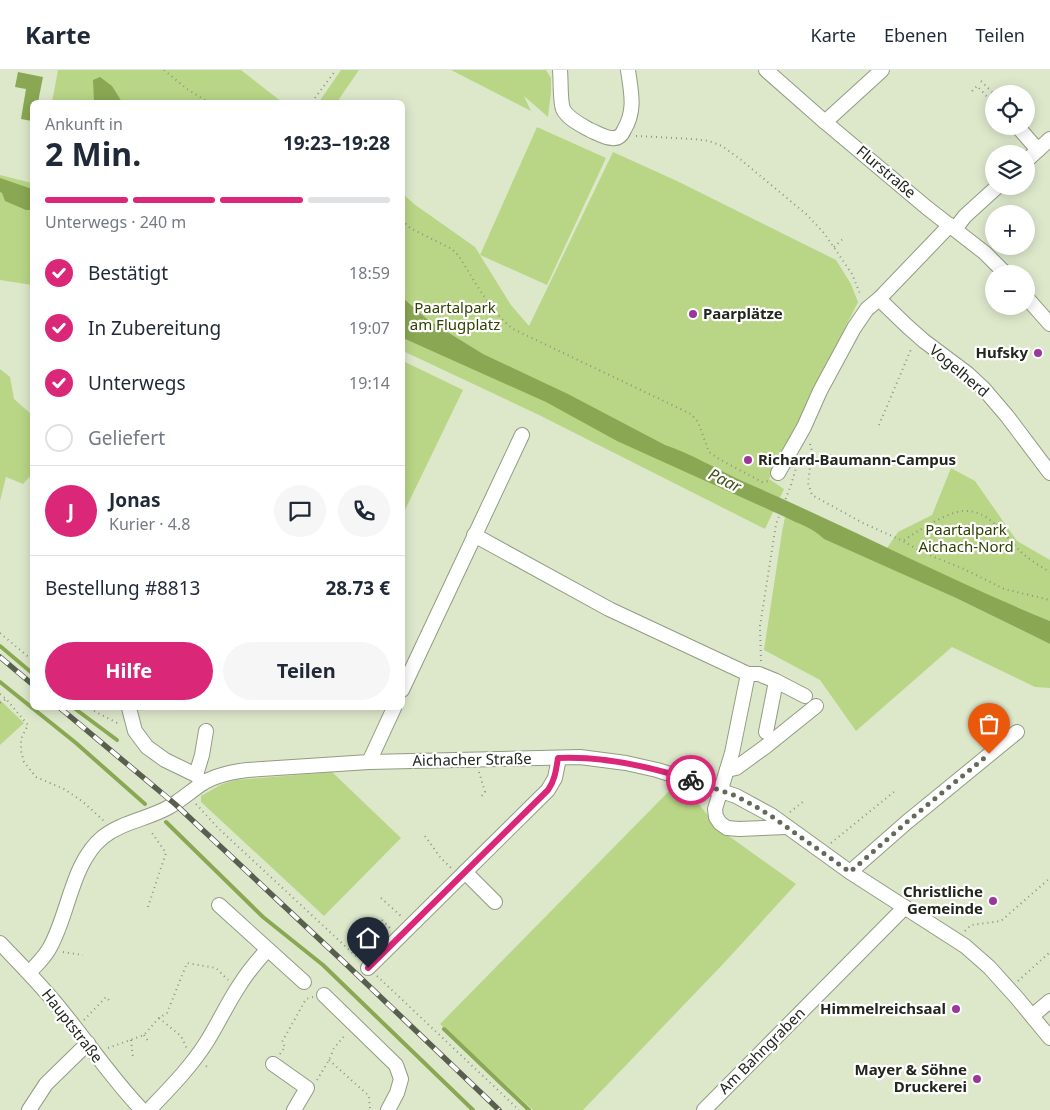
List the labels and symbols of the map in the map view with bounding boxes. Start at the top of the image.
street label: Flurstraße [853,140,921,202]
park label: Paartalpark am Flugplatz [410,297,500,334]
place label: Paarplätze [703,303,783,323]
marker: Paarplätze [687,308,699,320]
street label: Vogelherd [926,339,994,401]
place label: Hufsky [976,342,1028,362]
marker: Hufsky [1032,347,1044,359]
place label: Richard-Baumann-Campus [758,449,956,469]
marker: Richard-Baumann-Campus [742,454,754,466]
water label: Paar [705,463,745,498]
park label: Paartalpark Aichach-Nord [918,519,1014,556]
pin [968,703,1010,754]
street label: Aichacher Straße [412,748,532,770]
courier [666,755,716,805]
place label: Christliche Gemeinde [903,881,983,918]
marker: Christliche Gemeinde [987,895,999,907]
pin [347,917,389,968]
street label: Hauptstraße [38,984,108,1066]
place label: Himmelreichsaal [820,998,946,1018]
street label: Am Bahngraben [714,1003,809,1098]
marker: Himmelreichsaal [950,1003,962,1015]
place label: Mayer & Söhne Druckerei [854,1059,967,1096]
marker: Mayer & Söhne Druckerei [971,1073,983,1085]

